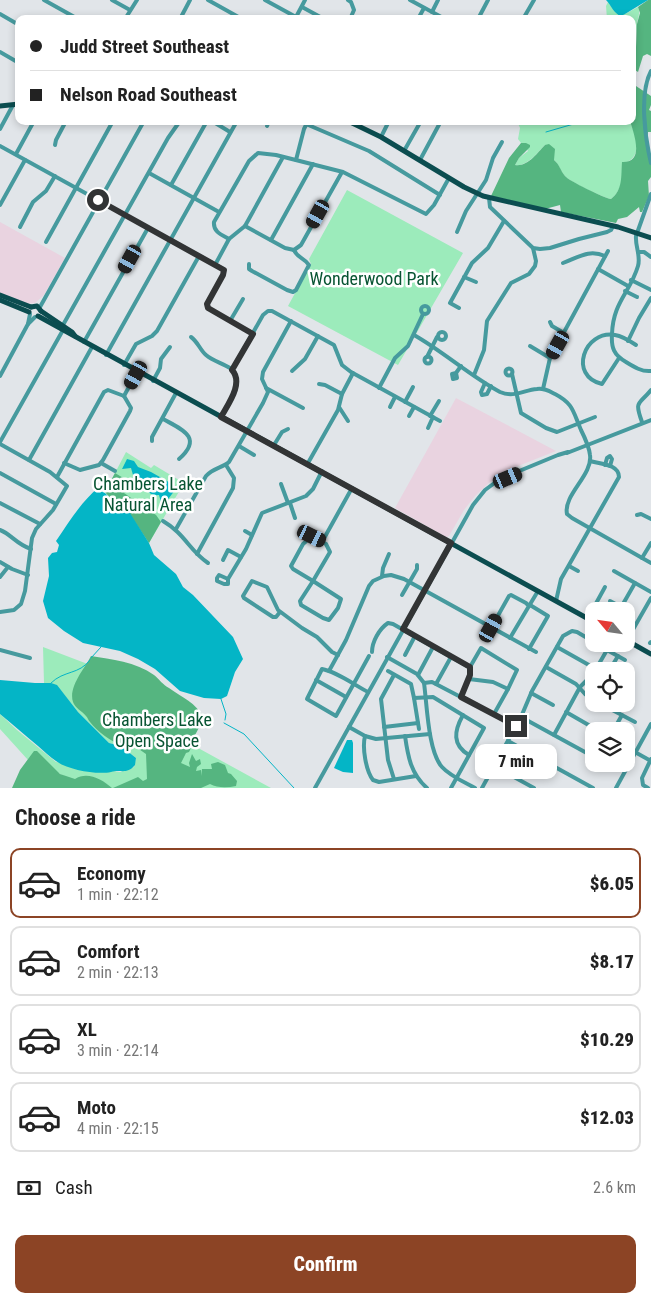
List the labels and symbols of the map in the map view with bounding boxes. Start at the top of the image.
route start [87,189,109,211]
car [304,197,331,231]
car [116,242,143,276]
park label: Wonderwood Park [309,268,439,289]
car [544,328,571,362]
car [122,358,149,392]
car [491,465,524,491]
park label: Chambers Lake Natural Area [93,473,203,515]
car [295,523,328,549]
north arrow [585,602,635,652]
car [477,611,504,645]
park label: Chambers Lake Open Space [102,709,212,751]
route end [505,715,527,737]
callout: 7 min [475,744,557,778]

